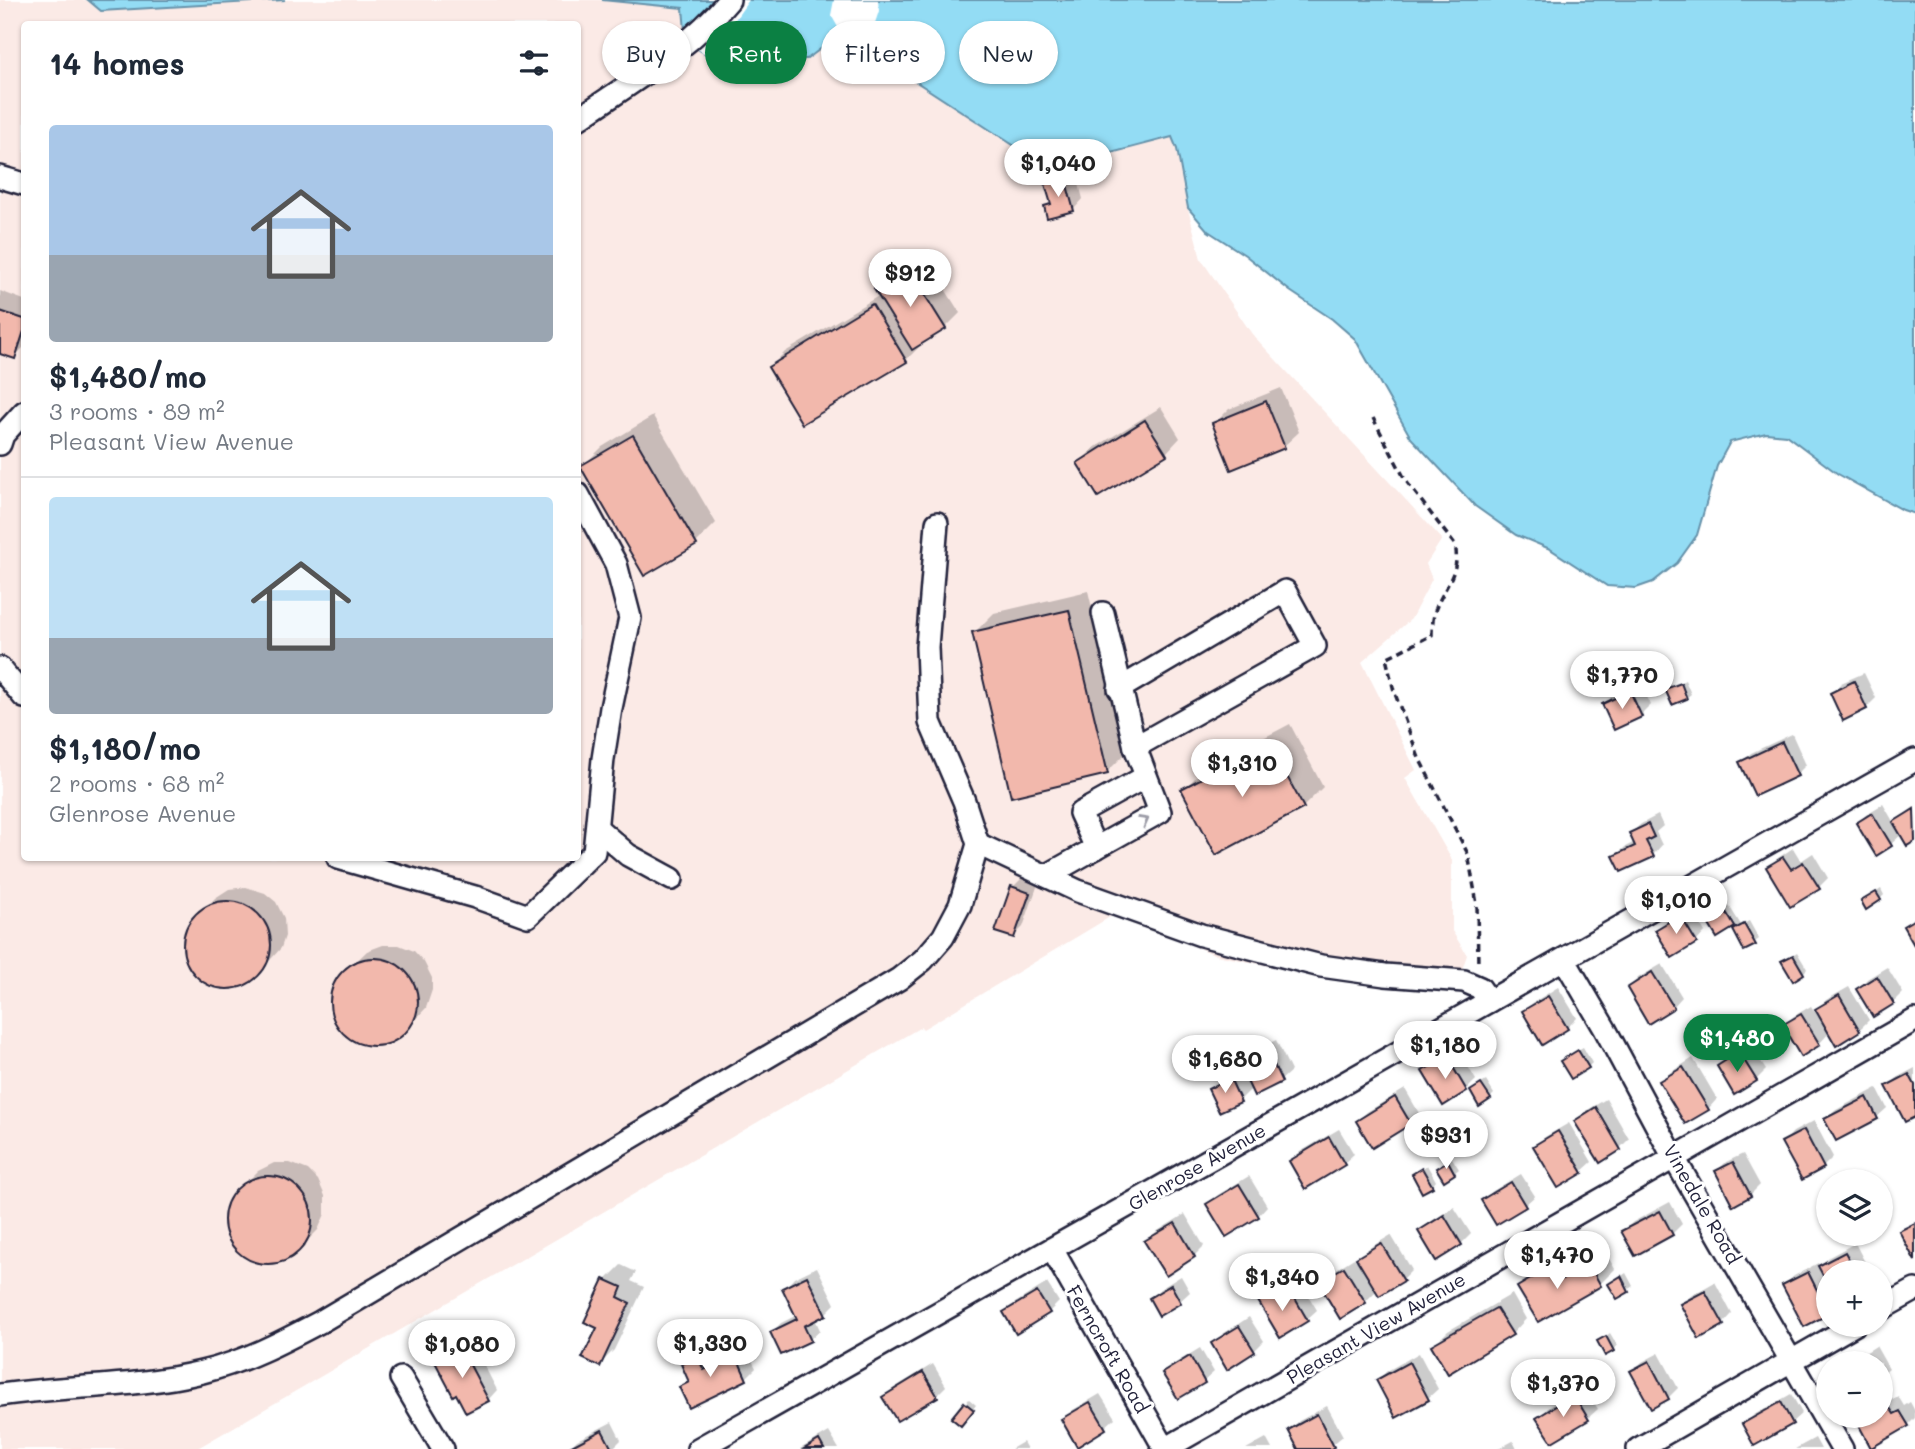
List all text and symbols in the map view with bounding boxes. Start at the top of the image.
chip: Buy [602,21,691,84]
chip: Rent [705,21,807,84]
chip: Filters [821,21,945,84]
chip: New [959,21,1058,84]
text: 14 homes [49,43,185,83]
icon: filters [515,44,553,82]
pin: $1,040 [1001,140,1115,199]
text: $1,040 [1020,147,1096,177]
icon: home [238,171,364,297]
pin: $912 [869,250,951,309]
text: $912 [884,257,936,287]
text: $1,480/mo [49,356,207,396]
text: 3 rooms · 89 m² [49,396,225,426]
text: Pleasant View Avenue [49,426,294,456]
icon: home [238,543,364,669]
pin: $1,770 [1565,652,1679,711]
text: $1,770 [1586,659,1658,689]
text: $1,180/mo [49,728,201,768]
pin: $1,310 [1185,740,1299,799]
text: $1,310 [1207,747,1277,777]
text: 2 rooms · 68 m² [49,768,224,798]
text: Glenrose Avenue [49,798,236,828]
one-way arrow [1137,816,1150,829]
pin: $1,010 [1619,876,1733,936]
text: $1,010 [1640,884,1712,914]
pin: $1,480 [1680,1014,1794,1074]
pin: $1,180 [1388,1021,1502,1081]
text: $1,480 [1699,1022,1775,1052]
text: $1,180 [1410,1029,1480,1059]
pin: $1,680 [1168,1036,1282,1095]
text: $1,680 [1188,1043,1262,1073]
pin: $931 [1405,1112,1487,1171]
street label: Glenrose Avenue [1123,1117,1270,1216]
text: $931 [1420,1119,1472,1149]
street label: Vinedale Road [1658,1139,1747,1268]
map controls [1816,1169,1893,1428]
button: layers [1816,1169,1893,1246]
pin: $1,470 [1500,1232,1614,1291]
text: $1,470 [1520,1239,1594,1269]
pin: $1,340 [1225,1254,1339,1313]
button: + [1816,1260,1893,1337]
text: $1,340 [1245,1261,1319,1291]
street label: Pleasant View Avenue [1282,1266,1470,1389]
street label: Ferncroft Road [1062,1280,1155,1417]
pin: $1,080 [405,1320,519,1380]
pin: $1,330 [653,1320,767,1379]
text: $1,330 [673,1327,747,1357]
text: $1,080 [424,1328,500,1358]
button: − [1816,1351,1893,1428]
pin: $1,370 [1506,1360,1620,1419]
text: $1,370 [1527,1367,1599,1397]

